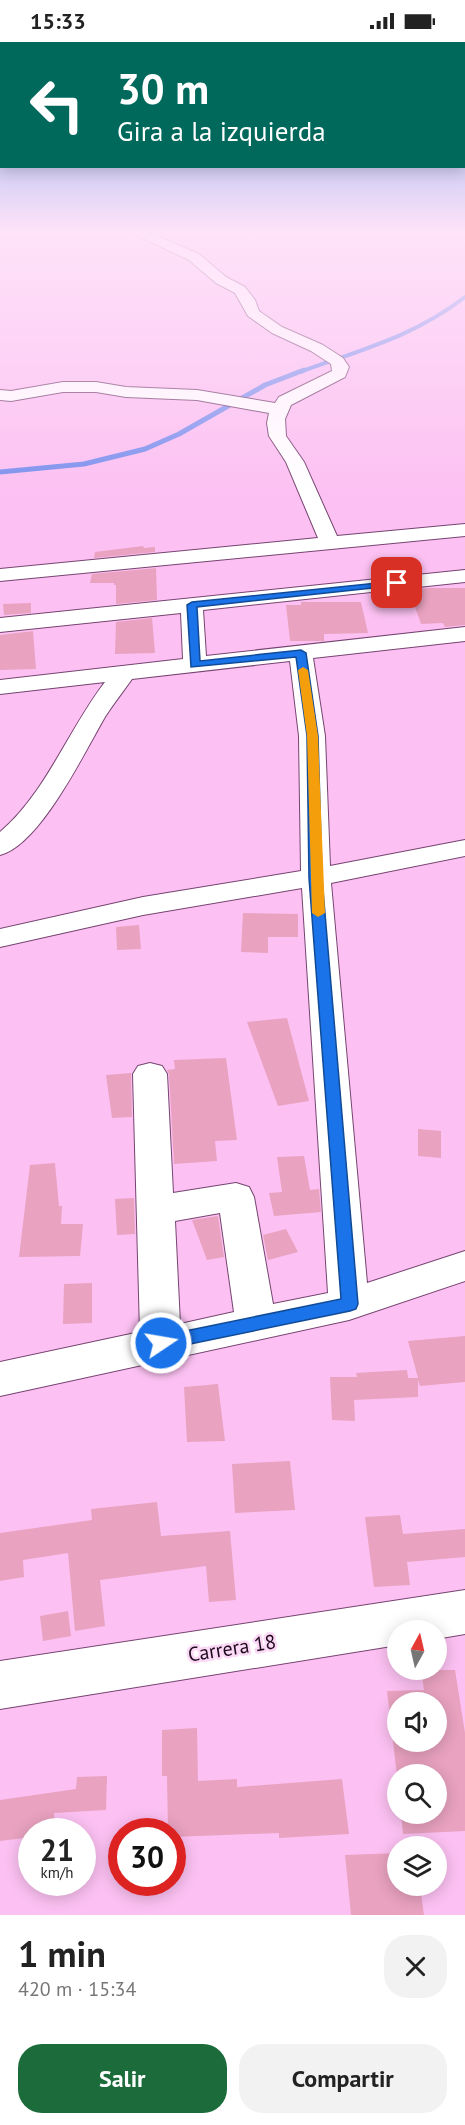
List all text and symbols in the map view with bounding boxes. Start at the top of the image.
text: 15:33 [30,7,86,35]
text: 30 m [117,61,209,116]
icon: left [18,66,96,144]
text: Gira a la izquierda [117,114,326,148]
pin [371,557,422,608]
icon: arrive [380,566,413,599]
position arrow [129,1311,193,1375]
north arrow [387,1620,447,1680]
map controls [387,1620,447,1896]
street label: Carrera 18 [186,1628,278,1668]
button: sound [387,1692,447,1752]
button: search [387,1764,447,1824]
speed limit sign: 30 [108,1818,186,1896]
text: 21 [40,1830,74,1869]
button: layers [387,1836,447,1896]
text: km/h [41,1863,73,1882]
text: 1 min [18,1930,106,1977]
button: close [384,1935,447,1998]
text: 420 m · 15:34 [18,1976,136,2002]
button: Salir [18,2044,227,2113]
button: Compartir [239,2044,447,2113]

